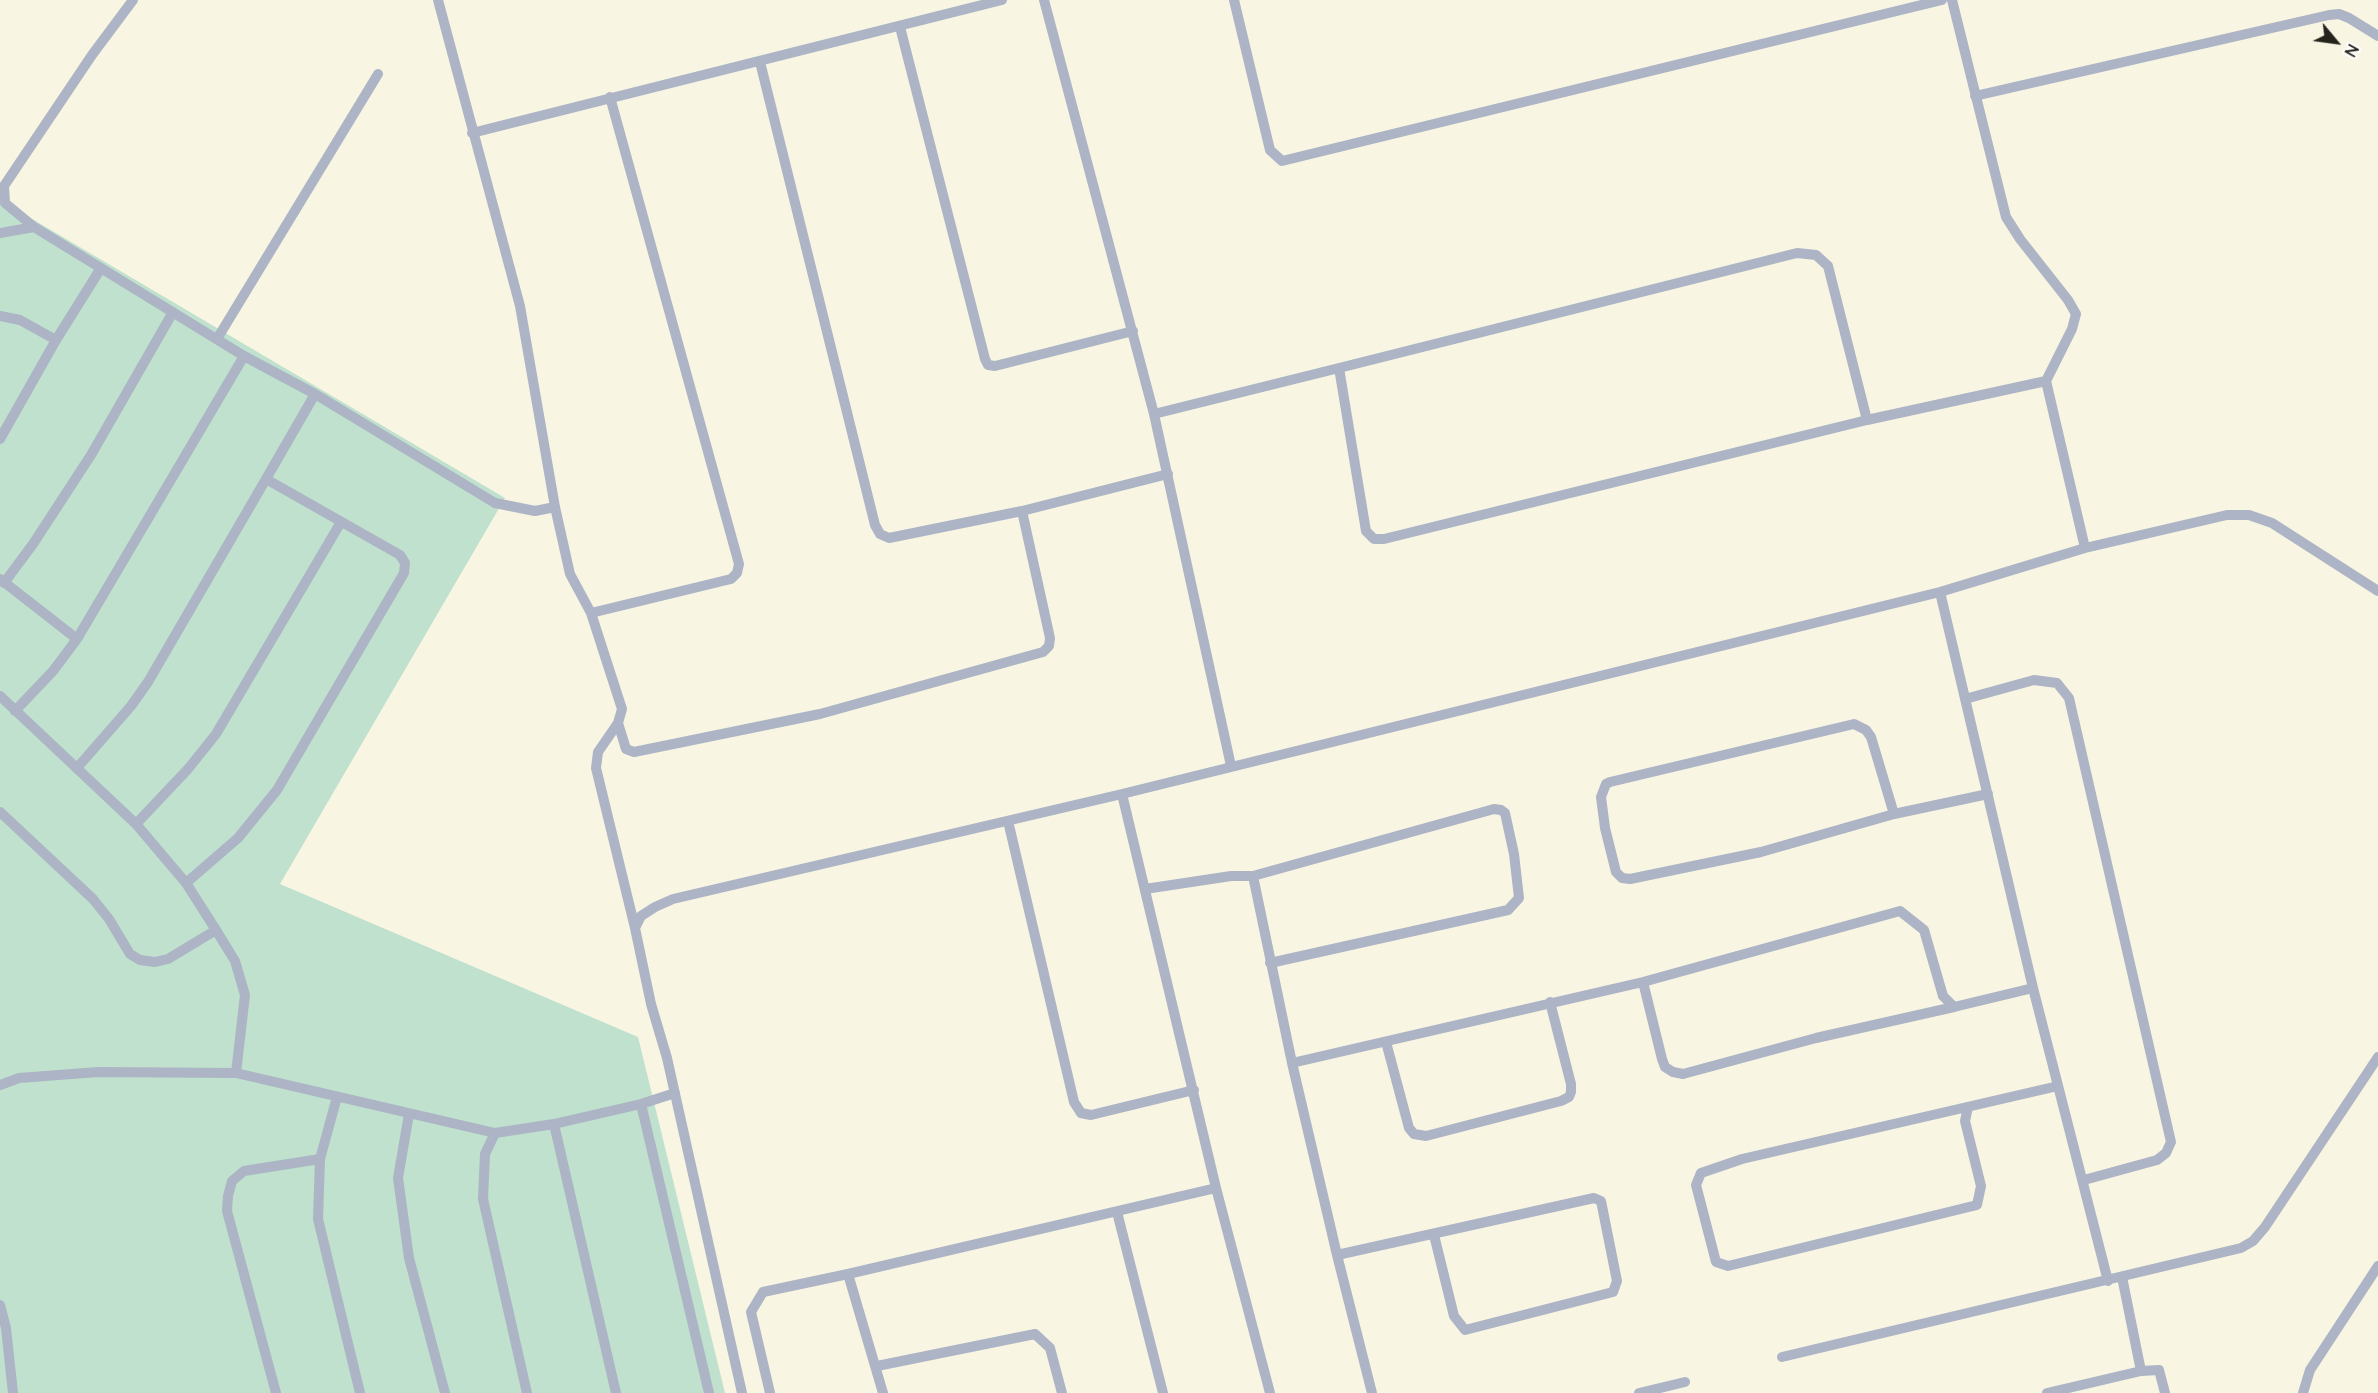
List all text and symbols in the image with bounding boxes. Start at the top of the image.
north arrow [2306,12,2366,72]
text: N [2340,41,2363,61]

